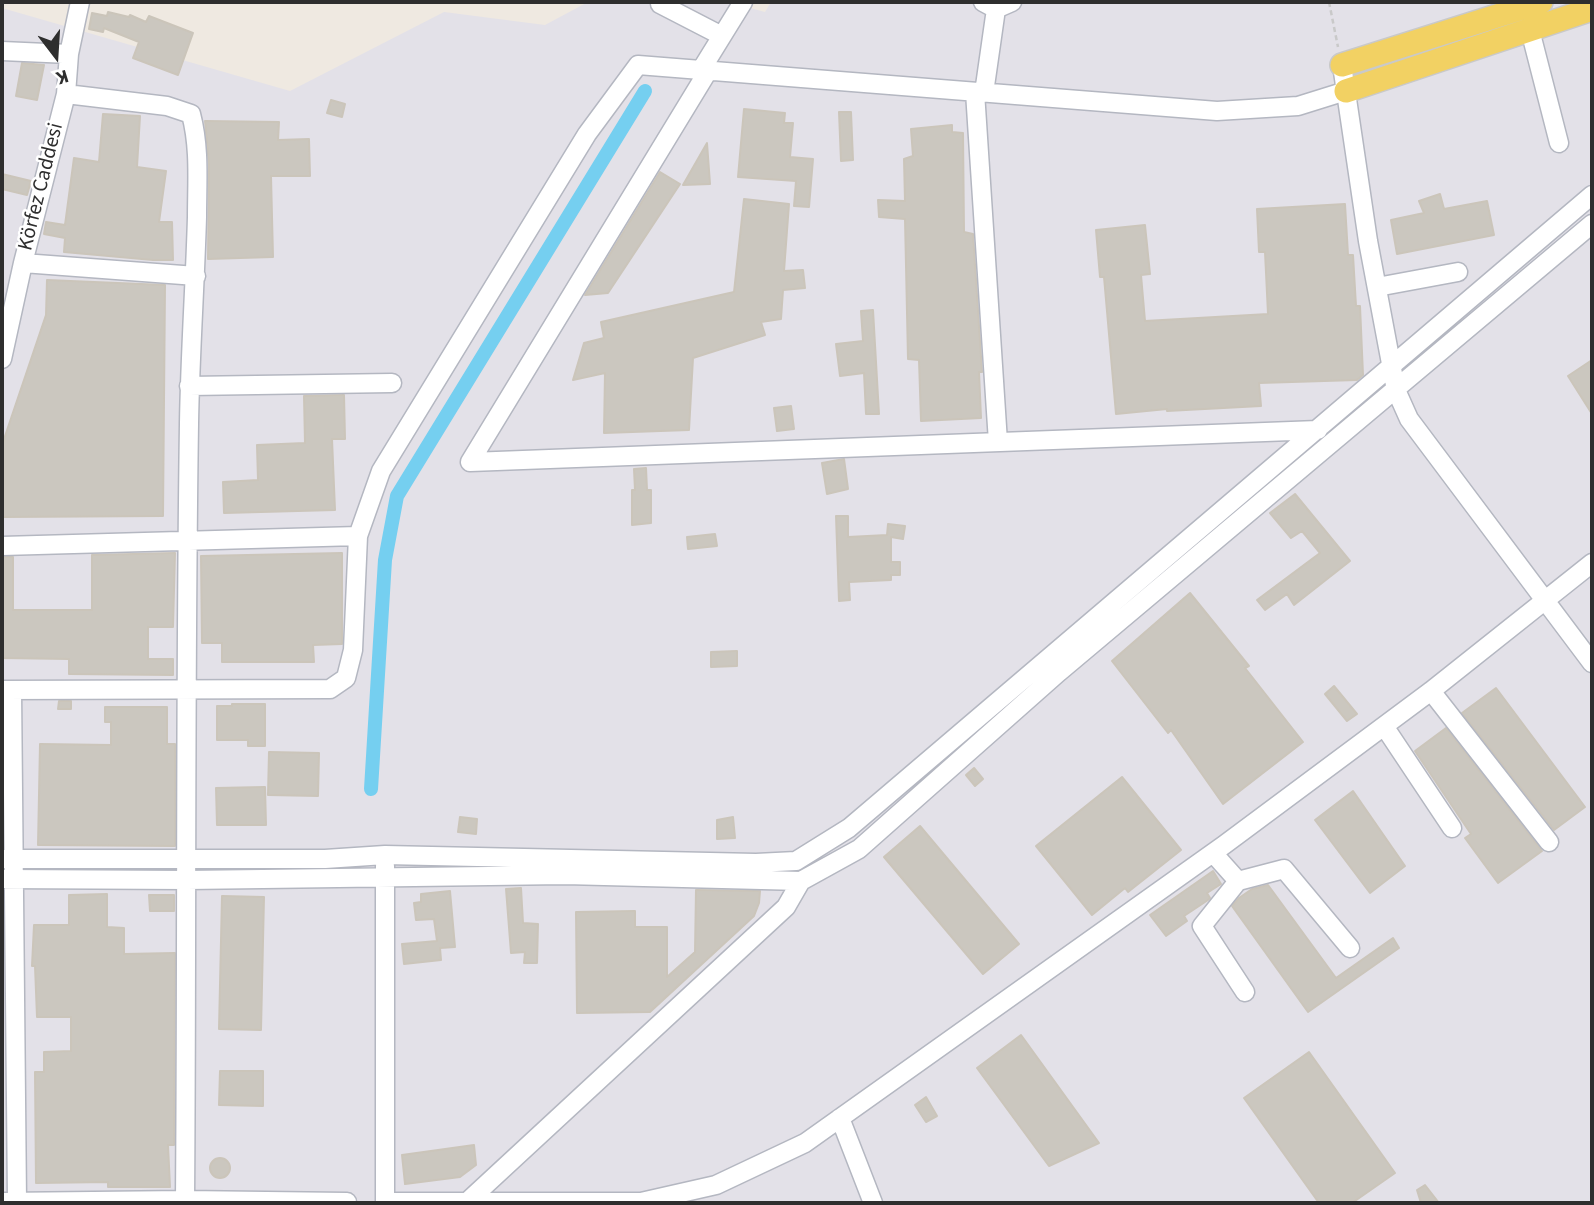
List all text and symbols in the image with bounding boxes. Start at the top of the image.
north arrow [21,21,91,91]
text: K [53,62,72,91]
street label: Körfez Caddesi [14,121,70,253]

